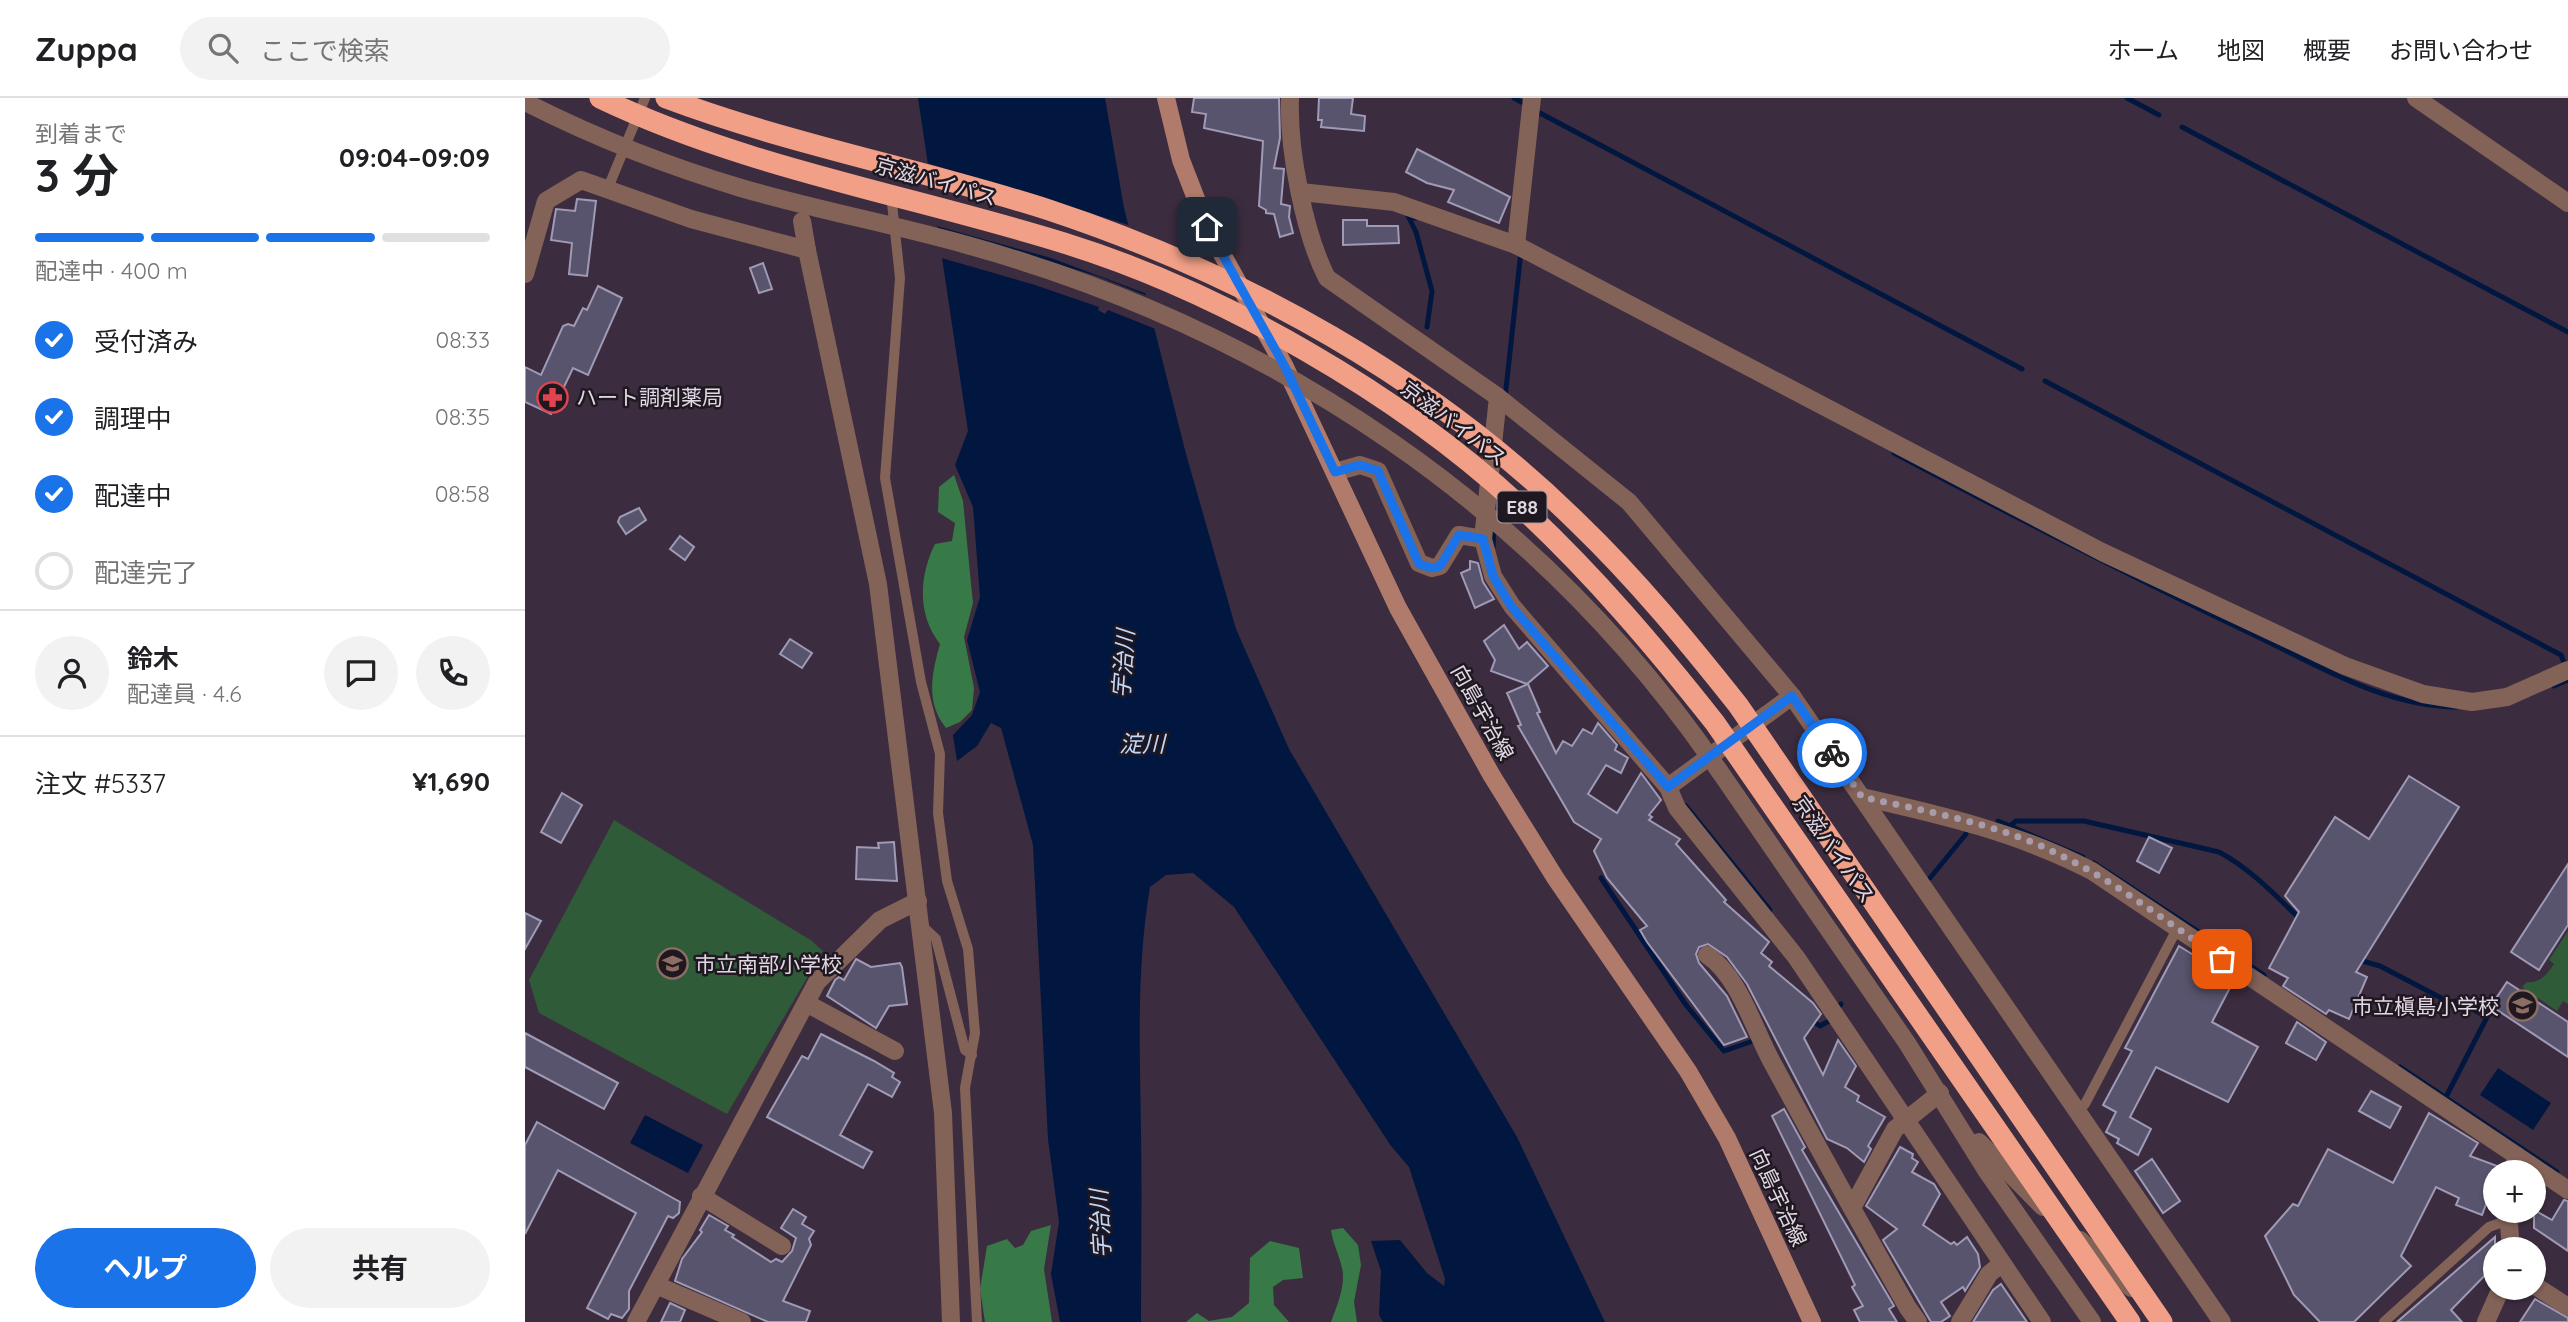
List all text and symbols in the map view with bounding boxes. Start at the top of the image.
search box [180,17,670,80]
text: Zuppa [35,28,138,69]
icon: search [204,29,242,67]
text: ここで検索 [260,34,390,67]
text: ホーム [2108,35,2179,65]
text: 地図 [2217,35,2265,65]
text: 概要 [2303,35,2351,65]
text: お問い合わせ [2389,35,2533,65]
text: 到着まで [35,119,127,148]
text: 09:04–09:09 [339,141,490,174]
text: 3 分 [35,146,119,204]
street label: 京滋バイパス [872,151,1000,211]
pin [1177,197,1237,257]
icon: home [1188,208,1226,246]
text: 配達中 · 400 m [35,256,188,285]
icon: check [35,321,73,359]
text: 受付済み [94,325,198,358]
text: 08:33 [435,325,490,354]
street label: 京滋バイパス [1396,375,1512,471]
pharmacy icon: ハート調剤薬局 [536,380,570,414]
place label: ハート調剤薬局 [576,384,723,410]
icon: check [35,398,73,436]
text: 調理中 [94,402,172,435]
text: 08:35 [435,402,490,431]
icon: check [35,475,73,513]
text: 配達中 [94,479,172,512]
text: 08:58 [435,479,490,508]
road number: E88 [1497,492,1546,522]
text: 配達完了 [94,556,198,589]
water label: 宇治川 [1106,626,1140,699]
button: person [35,636,109,710]
button: chat [324,636,398,710]
button: phone [416,636,490,710]
text: 鈴木 [127,642,179,675]
street label: 向島宇治線 [1446,660,1520,764]
text: 配達員 · 4.6 [127,679,242,708]
courier [1797,718,1867,788]
water label: 淀川 [1119,729,1168,758]
icon: bike [1813,734,1851,772]
text: ¥1,690 [412,765,490,798]
text: 注文 #5337 [35,767,166,800]
street label: 京滋バイパス [1787,790,1881,908]
pin [2192,929,2252,989]
icon: bag [2203,940,2241,978]
school or university icon: 市立南部小学校 [655,947,689,981]
place label: 市立南部小学校 [695,951,842,977]
school or university icon: 市立槇島小学校 [2505,989,2539,1023]
place label: 市立槇島小学校 [2352,993,2499,1019]
street label: 向島宇治線 [1745,1144,1813,1250]
map controls [2483,1160,2546,1300]
button: + [2483,1160,2546,1223]
water label: 宇治川 [1084,1186,1116,1259]
button: ヘルプ [35,1228,256,1308]
button: 共有 [270,1228,490,1308]
button: − [2483,1237,2546,1300]

